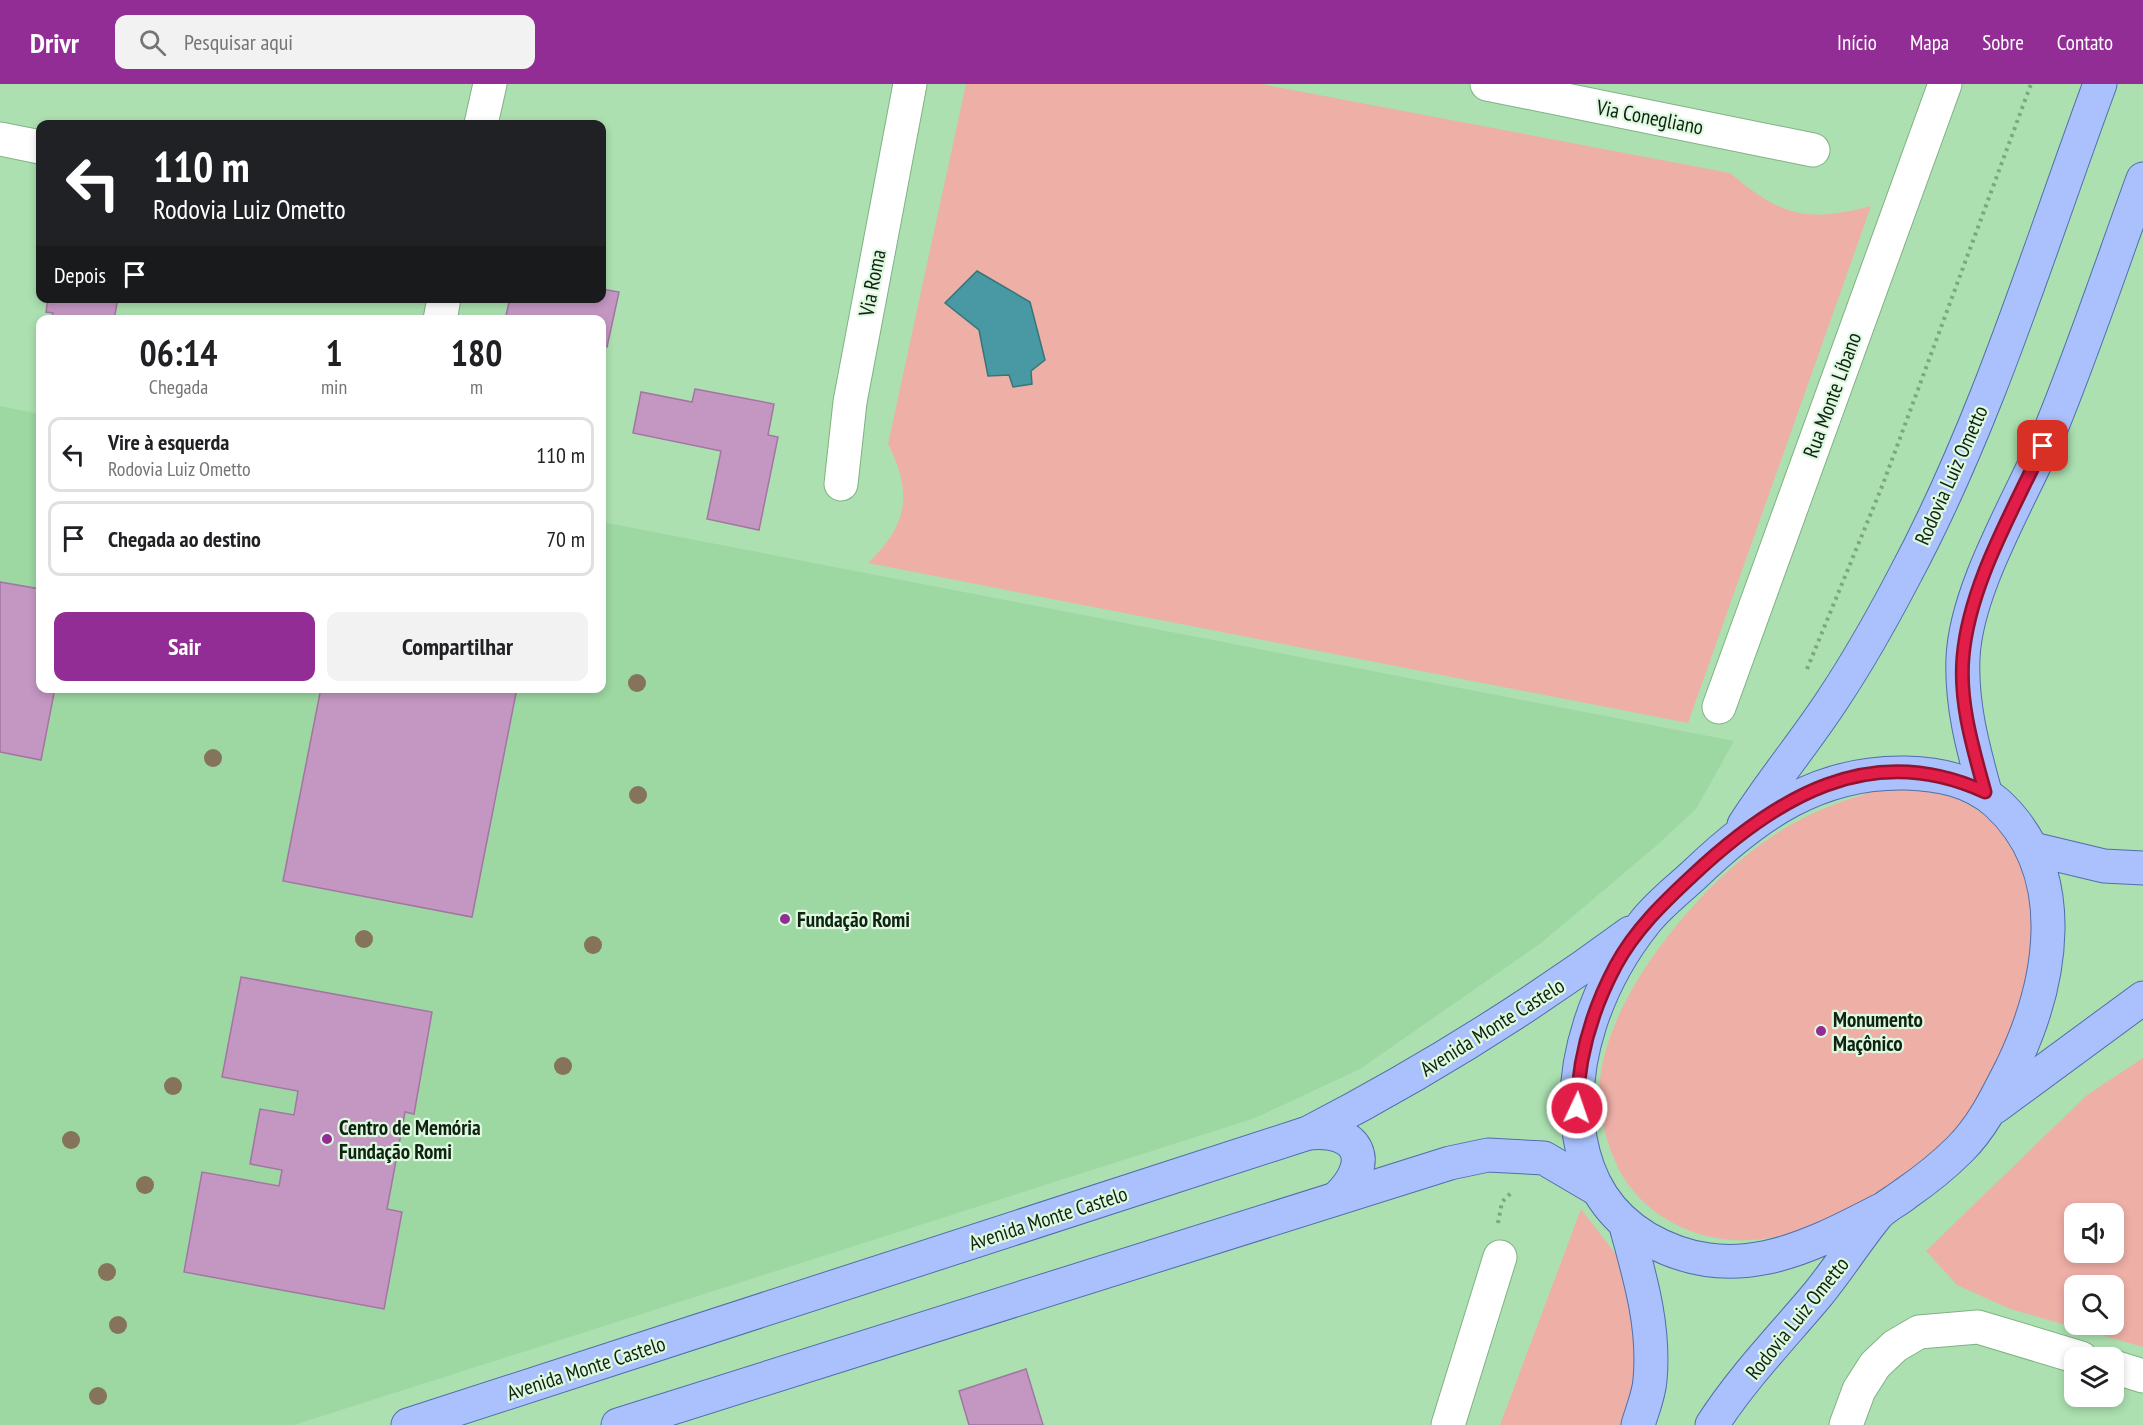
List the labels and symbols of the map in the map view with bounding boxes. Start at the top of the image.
street label: Via Conegliano [1593,93,1706,141]
street label: Via Roma [852,247,892,320]
street label: Rua Monte Líbano [1797,329,1867,461]
street label: Rodovia Luiz Ometto [1908,401,1994,549]
pin [2017,420,2068,471]
place label: Fundação Romi [797,906,910,933]
marker: Fundação Romi [778,912,792,926]
street label: Avenida Monte Castelo [1415,972,1569,1082]
place label: Monumento Maçônico [1833,1006,1923,1057]
marker: Monumento Maçônico [1814,1024,1828,1038]
position arrow [1545,1076,1609,1140]
place label: Centro de Memória Fundação Romi [339,1114,481,1165]
marker: Centro de Memória Fundação Romi [320,1132,334,1146]
street label: Avenida Monte Castelo [965,1180,1131,1256]
street label: Rodovia Luiz Ometto [1739,1251,1855,1385]
street label: Avenida Monte Castelo [503,1330,669,1406]

